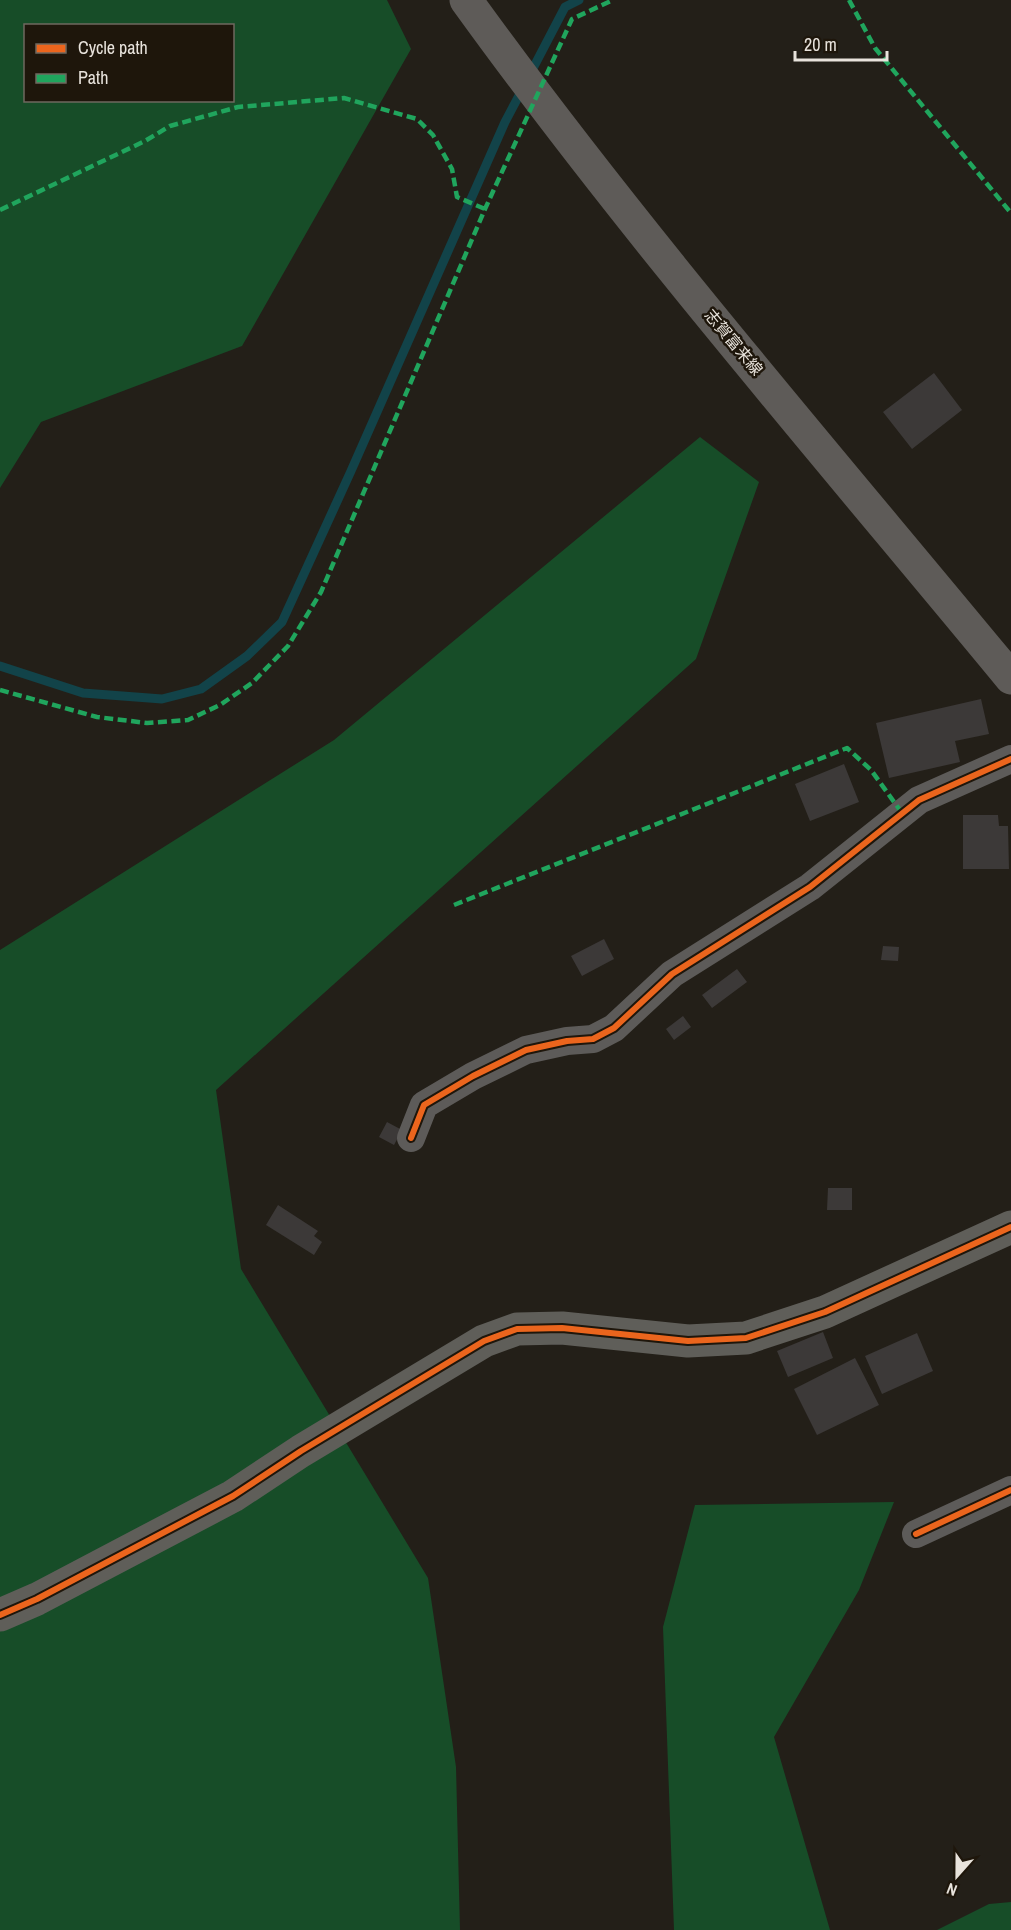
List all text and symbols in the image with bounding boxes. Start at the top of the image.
legend [24,24,234,102]
scale bar [795,24,886,62]
text: 20 m [804,32,837,57]
text: Cycle path [78,35,148,60]
text: Path [78,65,108,90]
street label: 志賀富来線 [700,304,768,380]
north arrow [927,1846,987,1906]
text: N [943,1878,960,1902]

